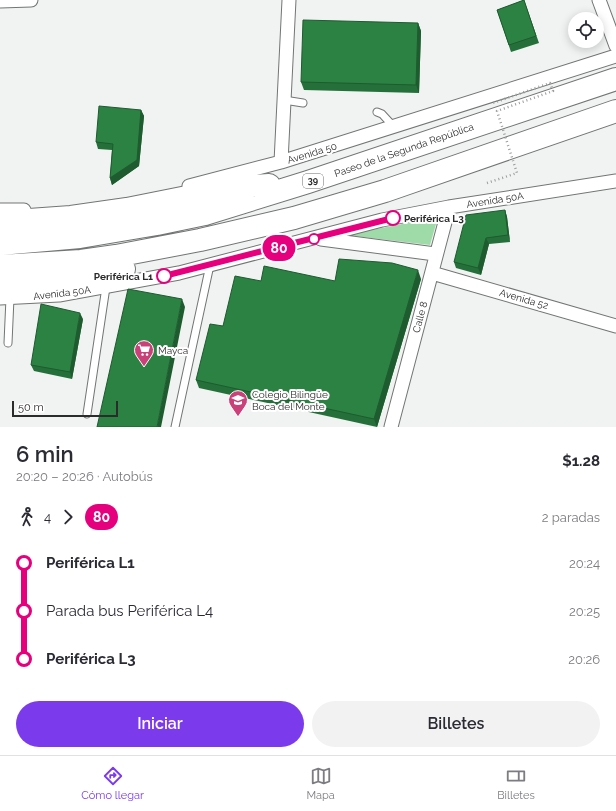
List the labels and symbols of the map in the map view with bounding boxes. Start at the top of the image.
street label: Paseo de la Segunda República [333,121,475,179]
street label: Avenida 50 [286,140,338,166]
road number: 39 [303,174,323,188]
street label: Avenida 50A [466,190,525,210]
marker: Periférica L3 [385,210,401,226]
place label: Periférica L3 [404,213,464,224]
unlabelled marker [308,233,320,245]
line badge: 80 [261,235,297,261]
marker: Periférica L1 [156,268,172,284]
place label: Periférica L1 [94,271,153,282]
street label: Avenida 50A [33,284,92,302]
street label: Avenida 52 [498,287,550,311]
street label: Calle 8 [411,300,429,334]
supermarket icon: Mayca [133,339,155,367]
place label: Mayca [158,345,188,356]
school or university icon: Colegio Bilingüe Boca del Monte [227,389,249,417]
place label: Colegio Bilingüe Boca del Monte [252,389,328,412]
scale bar [12,399,118,418]

